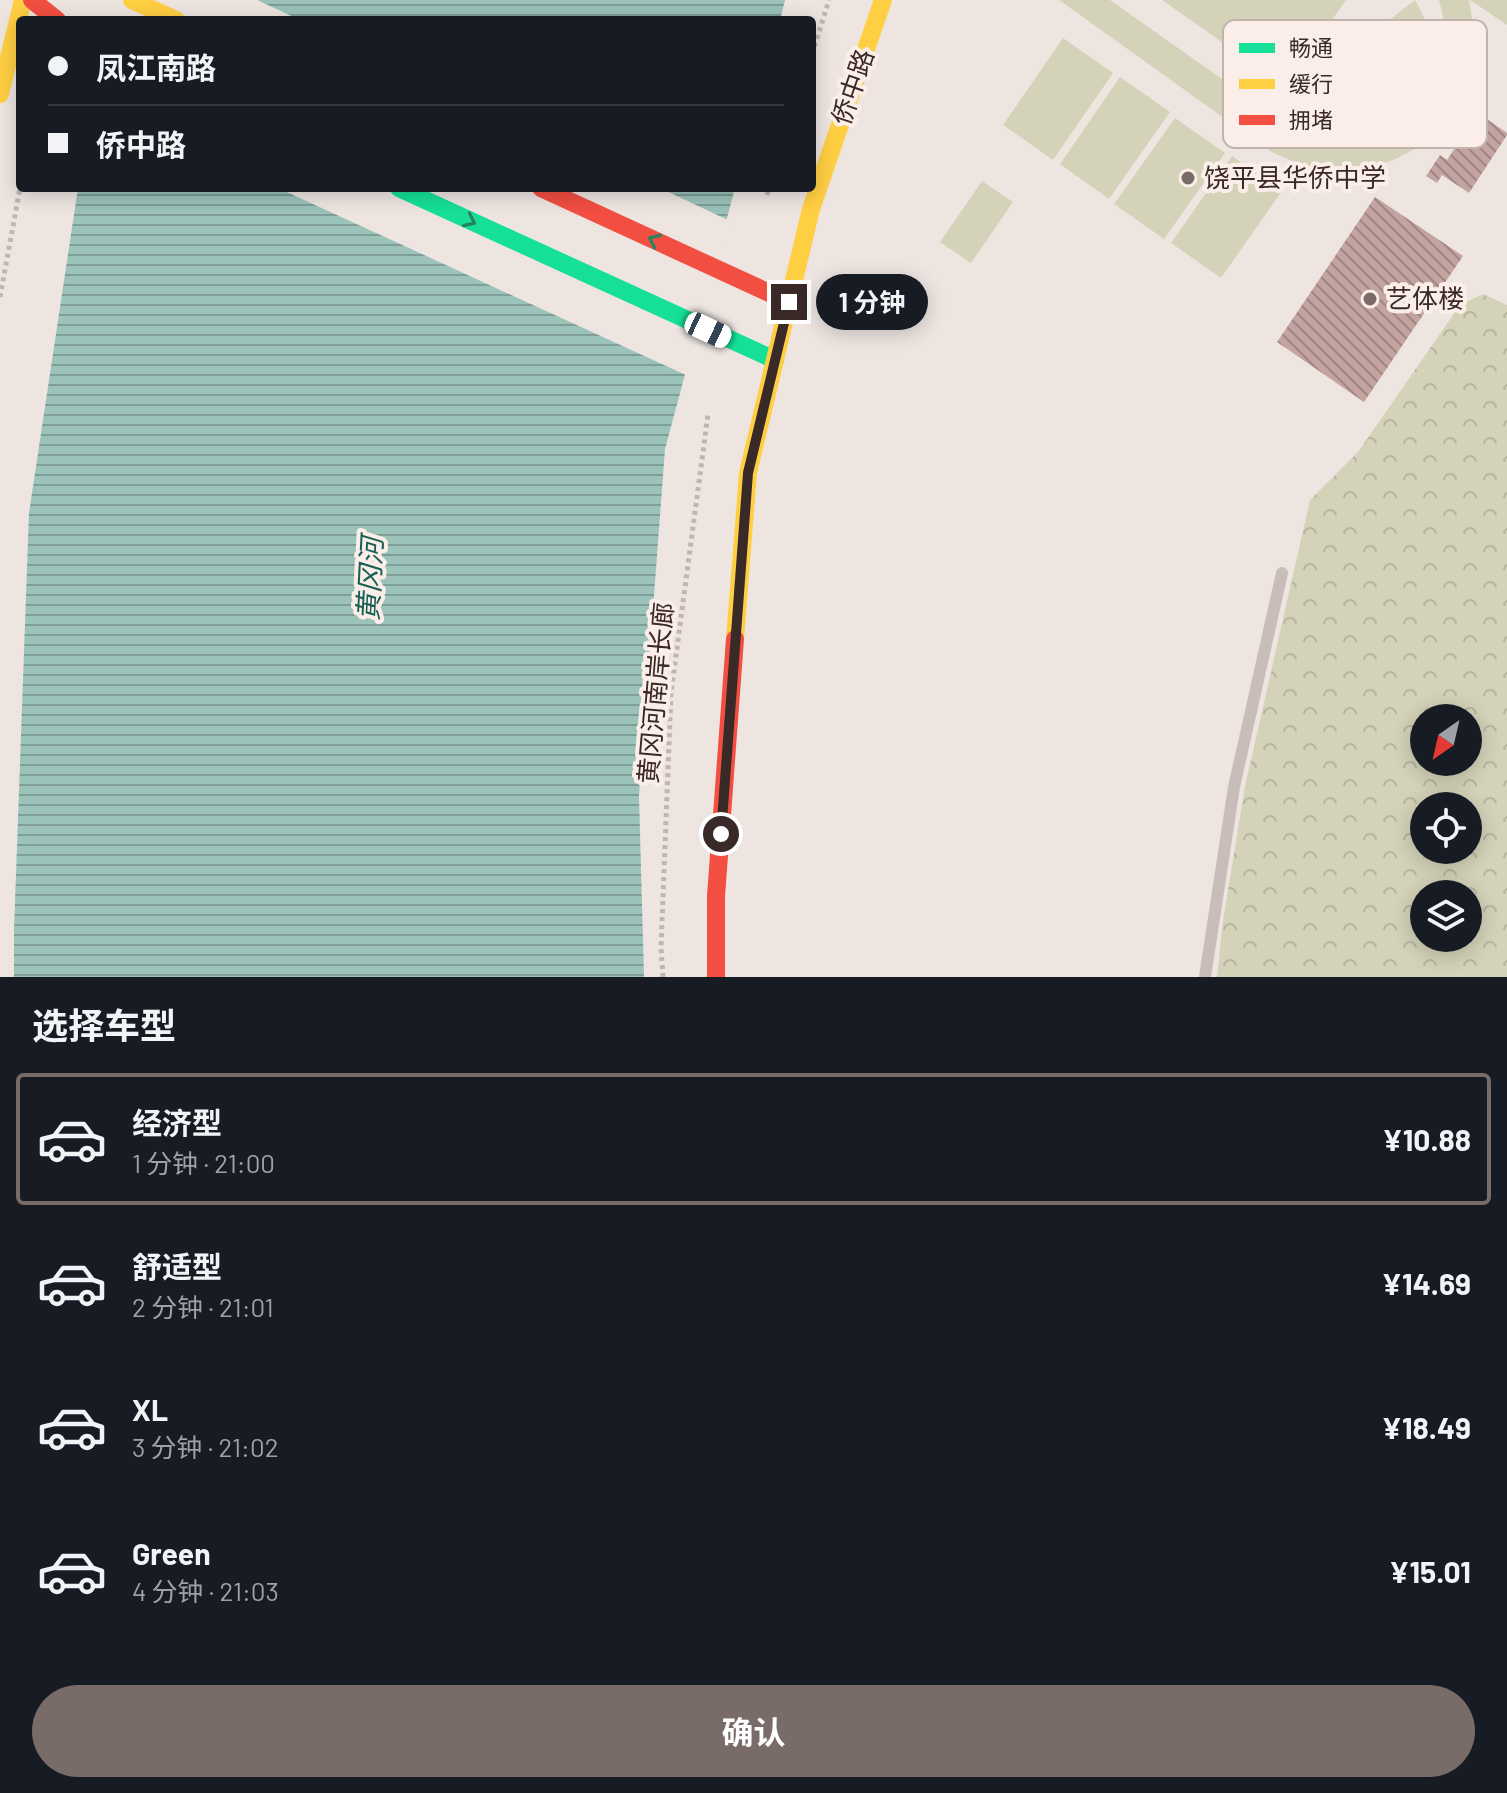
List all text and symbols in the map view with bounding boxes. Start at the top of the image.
legend [1223,20,1487,148]
text: 畅通 [1289,34,1333,60]
street label: 侨中路 [824,45,879,128]
text: 凤江南路 [96,49,216,85]
text: 缓行 [1289,70,1333,96]
text: 拥堵 [1289,106,1333,132]
text: 侨中路 [96,126,186,162]
place label: 饶平县华侨中学 [1204,161,1386,192]
marker: 饶平县华侨中学 [1179,169,1197,187]
one-way arrow [462,211,477,227]
one-way arrow [648,234,663,250]
callout: 1 分钟 [817,274,929,330]
place label: 艺体楼 [1386,282,1464,313]
route end [771,284,807,320]
text: 1 分钟 [839,286,905,317]
marker: 艺体楼 [1361,290,1379,308]
car [681,309,735,351]
water label: 黄冈河 [350,531,388,622]
street label: 黄冈河南岸长廊 [631,601,678,785]
north arrow [1410,704,1482,776]
map controls [1410,704,1482,952]
button: locate [1410,792,1482,864]
route start [703,816,739,852]
button: layers [1410,880,1482,952]
text: 选择车型 [32,1003,176,1046]
icon: car [36,1103,108,1175]
text: 经济型 [132,1104,222,1140]
text: ¥10.88 [1382,1121,1471,1157]
text: 1 分钟 · 21:00 [132,1147,275,1178]
icon: car [36,1247,108,1319]
text: 舒适型 [132,1248,222,1284]
text: ¥14.69 [1382,1265,1471,1301]
text: 2 分钟 · 21:01 [132,1291,274,1322]
icon: car [36,1391,108,1463]
text: XL [132,1391,168,1427]
text: ¥18.49 [1381,1409,1471,1445]
text: 3 分钟 · 21:02 [132,1431,279,1462]
icon: car [36,1535,108,1607]
text: Green [132,1535,211,1571]
text: ¥15.01 [1389,1553,1471,1589]
text: 4 分钟 · 21:03 [132,1575,279,1606]
button: 确认 [32,1685,1475,1777]

